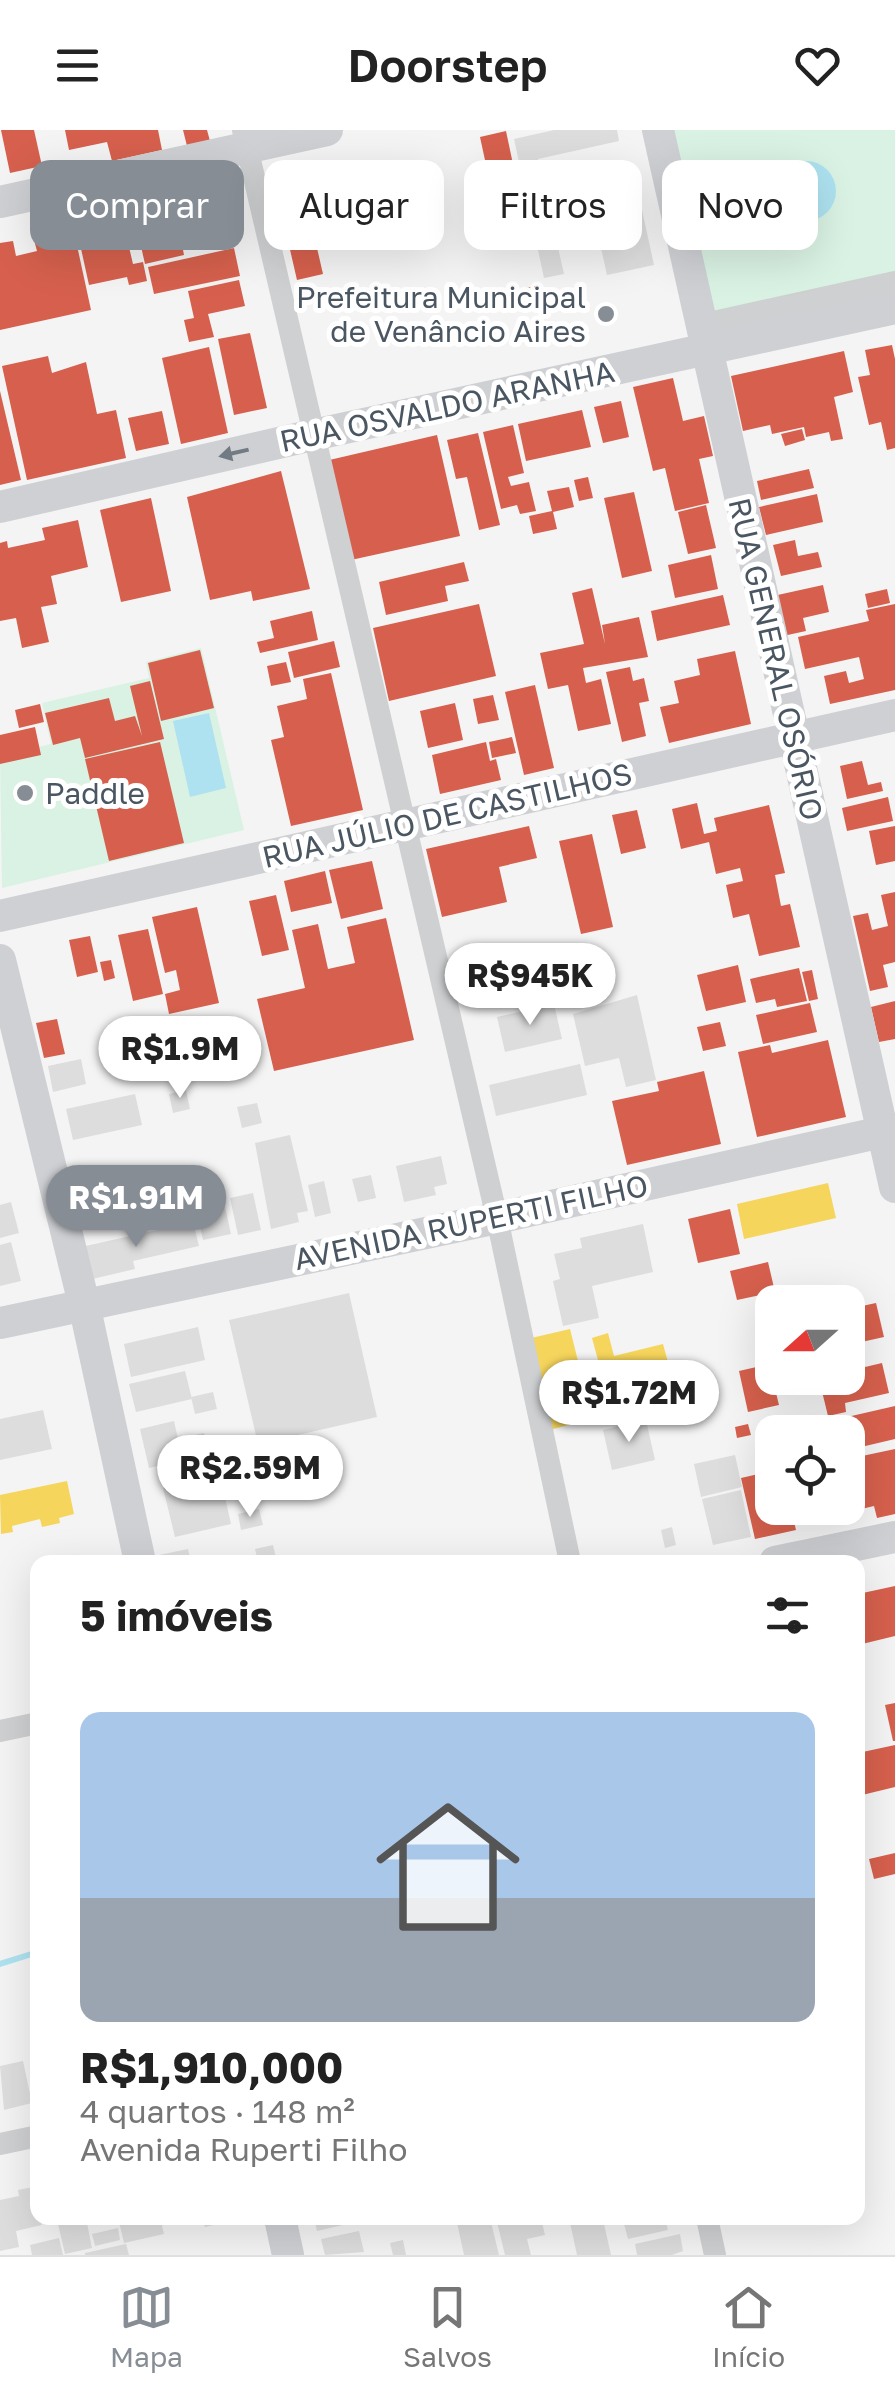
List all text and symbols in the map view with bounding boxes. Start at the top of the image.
icon: menu [50,38,105,93]
text: Doorstep [348,38,547,92]
icon: heart [790,38,845,93]
chip: Comprar [30,160,244,250]
chip: Alugar [264,160,444,250]
chip: Filtros [464,160,642,250]
chip: Novo [662,160,818,250]
place label: Prefeitura Municipal de Venâncio Aires [296,279,586,349]
marker: Prefeitura Municipal de Venâncio Aires [595,303,617,325]
street label: RUA OSVALDO ARANHA [276,353,618,459]
one-way arrow [218,446,249,461]
street label: RUA GENERAL OSÓRIO [721,494,831,824]
street label: RUA JÚLIO DE CASTILHOS [259,755,635,875]
place label: Paddle [45,775,145,811]
marker: Paddle [14,782,36,804]
pin: R$945K [449,943,611,1028]
text: R$945K [467,956,593,994]
pin: R$1.9M [99,1016,261,1101]
text: R$1.9M [120,1029,240,1067]
pin: R$1.91M [44,1165,228,1250]
street label: AVENIDA RUPERTI FILHO [291,1167,651,1277]
text: R$1.91M [68,1178,204,1216]
north arrow [755,1285,865,1395]
map controls [755,1285,865,1525]
pin: R$1.72M [537,1360,721,1445]
text: R$1.72M [561,1373,697,1411]
button: locate [755,1415,865,1525]
pin: R$2.59M [158,1435,342,1520]
text: R$2.59M [179,1448,321,1486]
icon: filters [760,1588,815,1643]
text: 5 imóveis [80,1590,273,1640]
icon: home [358,1777,538,1957]
text: R$1,910,000 [80,2042,343,2092]
text: 4 quartos · 148 m² [80,2092,355,2130]
text: Avenida Ruperti Filho [80,2130,407,2168]
tab: Mapa [110,2280,183,2373]
tab: Salvos [403,2280,492,2373]
tab: Início [712,2280,785,2373]

